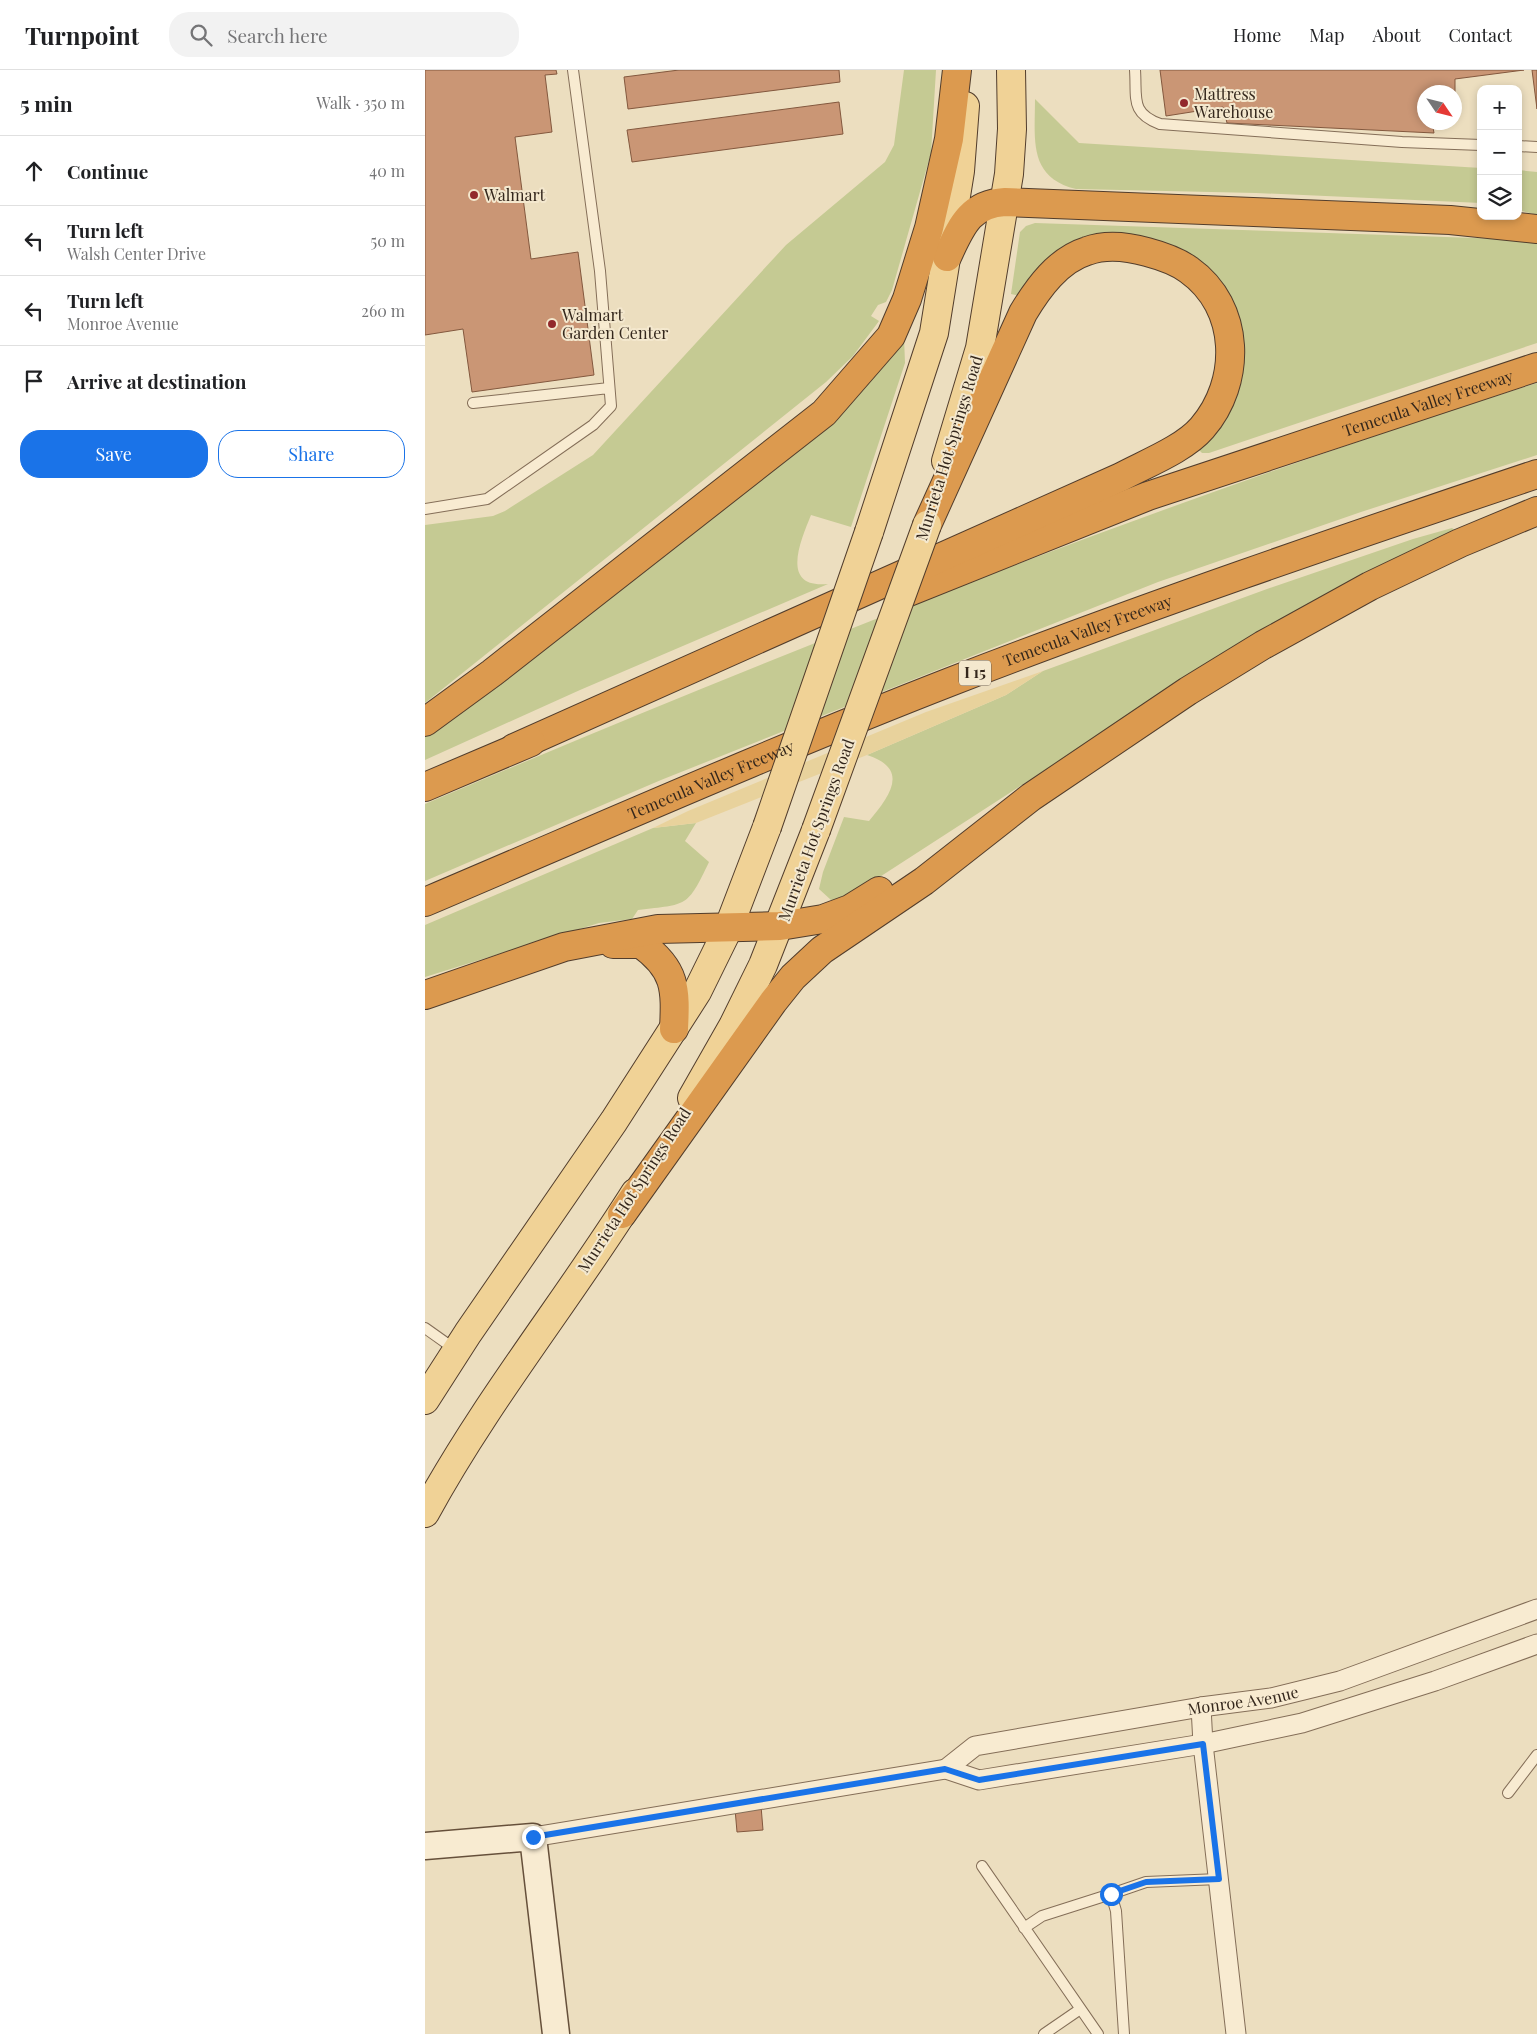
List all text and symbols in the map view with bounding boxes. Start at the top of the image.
search box [169,12,519,57]
text: Turnpoint [25,19,139,51]
icon: search [187,21,215,49]
text: Search here [227,22,328,48]
text: Home [1233,23,1281,47]
text: Map [1309,23,1344,47]
text: About [1372,23,1421,47]
text: Contact [1449,23,1512,47]
place label: Mattress Warehouse [1193,83,1273,122]
north arrow [1417,85,1462,130]
map controls [1477,85,1522,220]
button: + [1477,85,1522,130]
text: 5 min [20,89,73,117]
text: Walk · 350 m [316,92,405,113]
marker: Mattress Warehouse [1178,97,1190,109]
button: − [1477,130,1522,175]
icon: ahead [20,157,48,185]
text: Continue [67,158,148,184]
text: 40 m [369,160,405,181]
button: layers [1477,175,1522,220]
place label: Walmart [483,184,546,205]
marker: Walmart [468,189,480,201]
text: Turn left [67,217,144,243]
icon: left [20,227,48,255]
text: 50 m [371,230,405,251]
text: Walsh Center Drive [67,243,206,264]
text: Turn left [67,287,144,313]
icon: left [20,297,48,325]
text: 260 m [361,300,405,321]
place label: Walmart Garden Center [561,304,668,343]
text: Monroe Avenue [67,313,179,334]
marker: Walmart Garden Center [546,318,558,330]
street label: Murrieta Hot Springs Road [910,353,987,543]
street label: Temecula Valley Freeway [1340,365,1516,441]
icon: arrive [20,367,48,395]
text: Arrive at destination [67,368,247,394]
button: Save [20,430,208,478]
button: Share [218,430,405,478]
street label: Temecula Valley Freeway [1000,589,1175,671]
road number: I 15 [959,660,991,686]
street label: Temecula Valley Freeway [624,735,797,824]
street label: Murrieta Hot Springs Road [773,736,858,924]
street label: Murrieta Hot Springs Road [572,1103,695,1276]
street label: Monroe Avenue [1186,1681,1301,1719]
route end [522,1826,545,1849]
route start [1100,1883,1123,1906]

